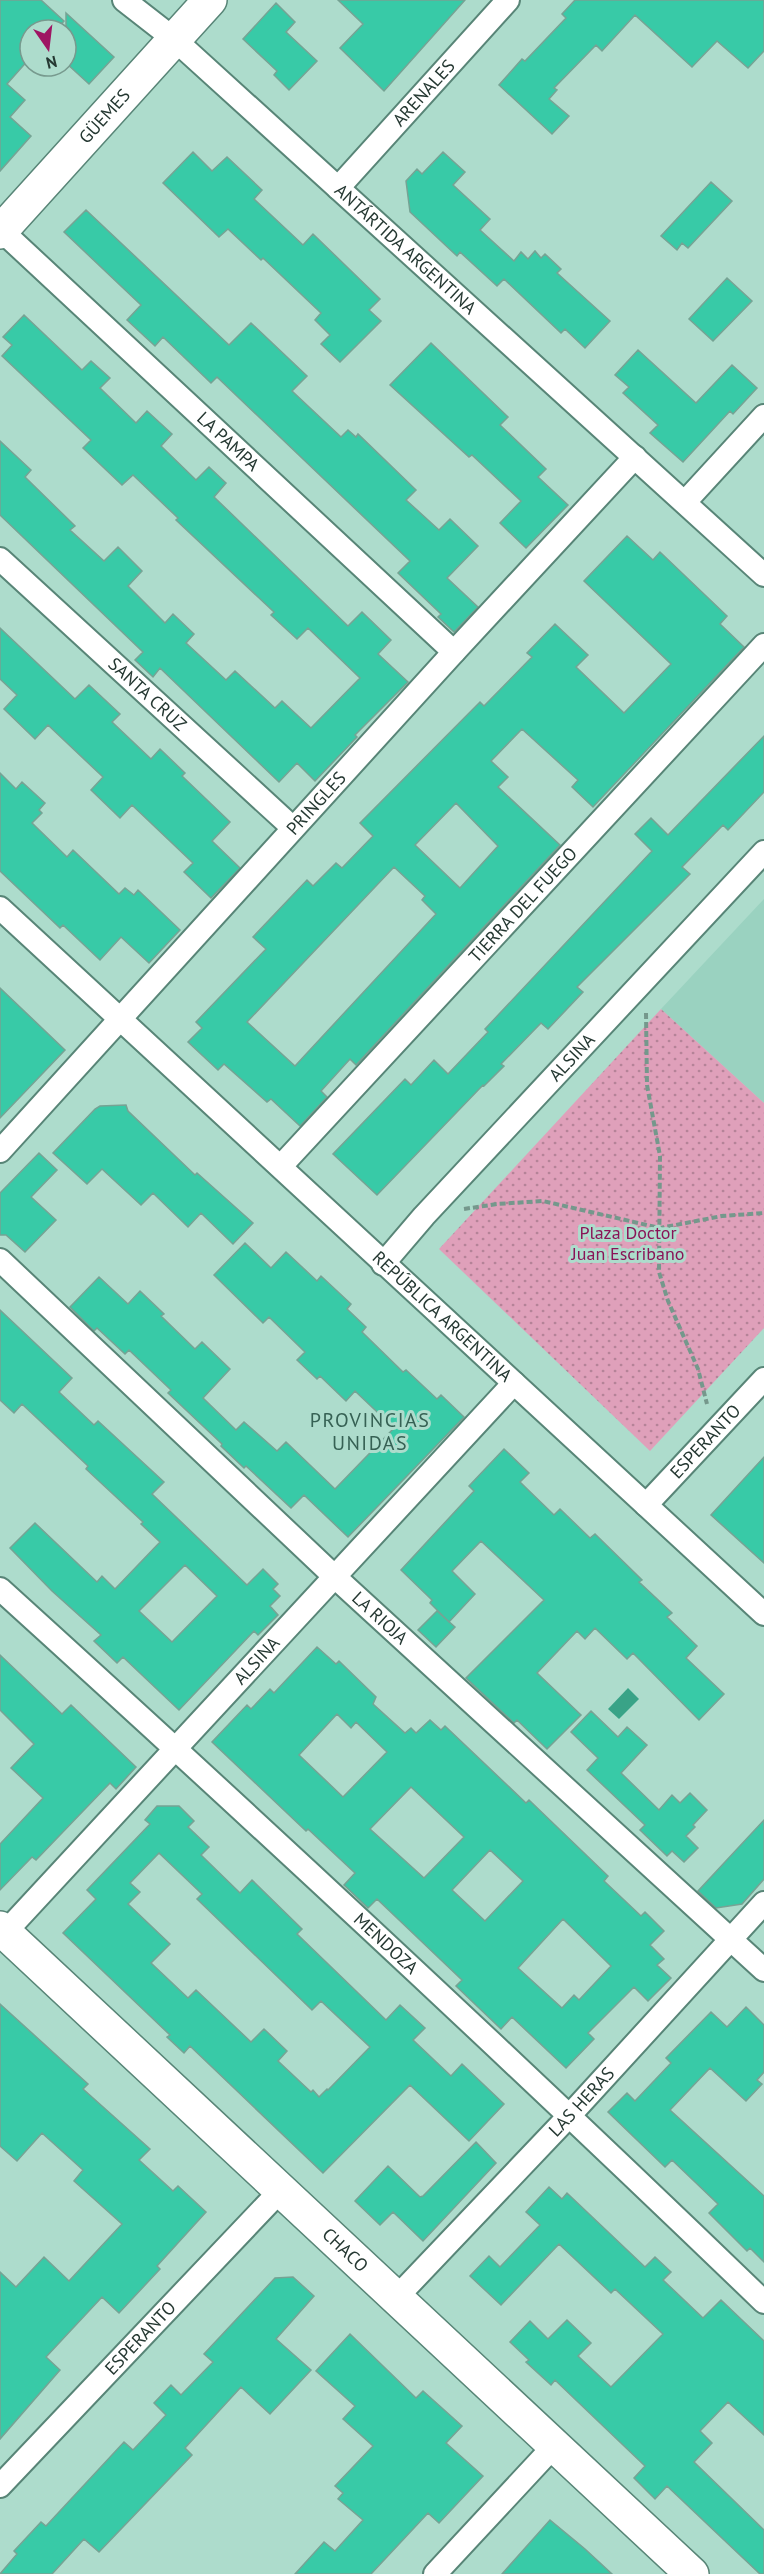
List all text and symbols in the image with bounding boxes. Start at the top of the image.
north arrow [18,18,78,78]
text: N [44,52,59,74]
street label: ARENALES [387,55,460,131]
street label: GÜEMES [74,84,135,148]
street label: ANTÁRTIDA ARGENTINA [330,179,482,319]
street label: LA PAMPA [192,407,265,476]
street label: SANTA CRUZ [104,652,192,736]
street label: PRINGLES [281,767,351,840]
street label: TIERRA DEL FUEGO [463,842,582,967]
street label: ALSINA [544,1028,600,1086]
park label: Plaza Doctor Juan Escribano [571,1221,684,1265]
street label: REPÚBLICA ARGENTINA [368,1246,518,1387]
street label: ESPERANTO [665,1399,745,1483]
district label: PROVINCIAS UNIDAS [310,1407,430,1456]
street label: LA RIOJA [347,1586,413,1649]
street label: ALSINA [229,1631,285,1689]
street label: MENDOZA [349,1908,423,1979]
street label: LAS HERAS [544,2062,619,2141]
street label: CHACO [318,2223,373,2277]
street label: ESPERANTO [100,2296,181,2379]

